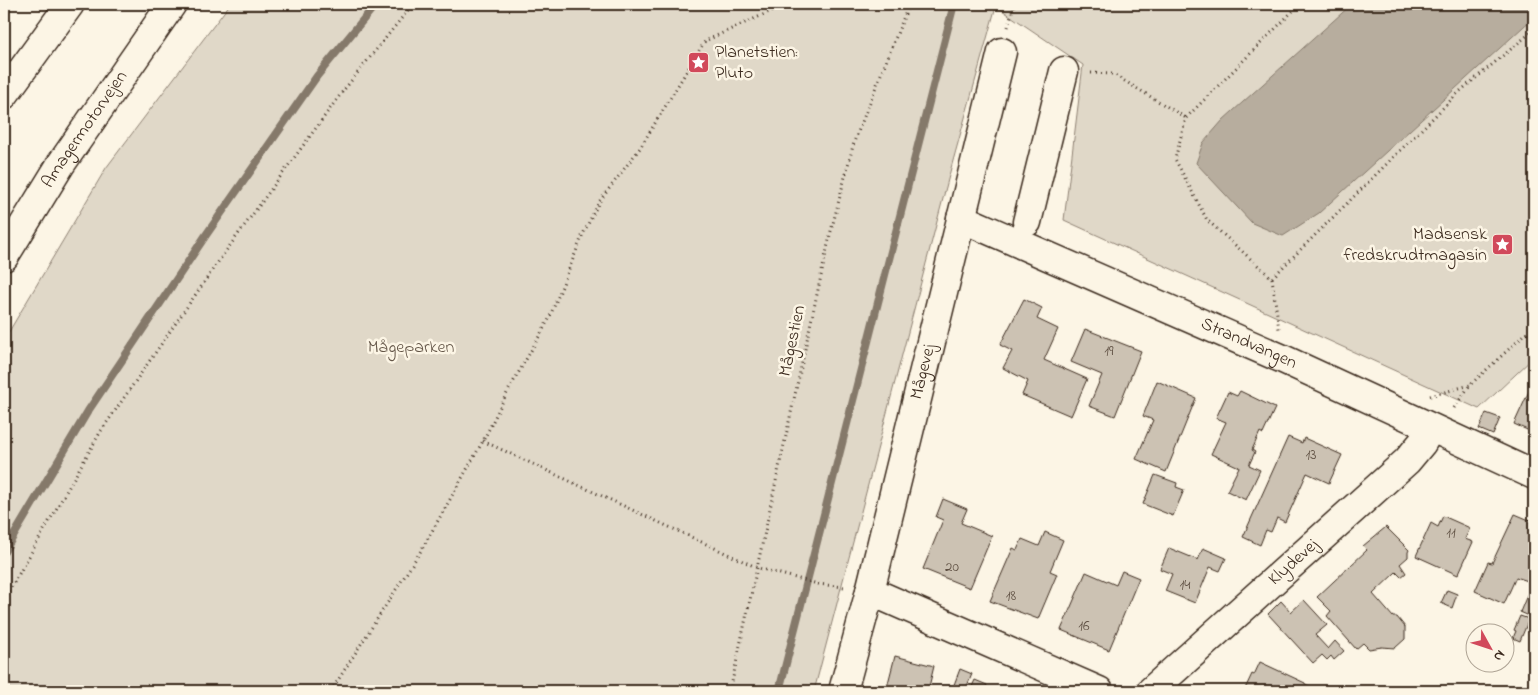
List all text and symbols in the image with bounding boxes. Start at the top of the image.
place label: Planetstien: Pluto [715,40,797,87]
place icon: Planetstien: Pluto [687,51,711,75]
street label: Amagermotorvejen [36,66,135,193]
place label: Madsensk fredskrudtmagasin [1344,222,1487,270]
place icon: Madsensk fredskrudtmagasin [1491,233,1515,257]
street label: Mågestien [773,303,814,379]
street label: Strandvangen [1196,311,1301,377]
park label: Mågeparken [368,335,454,362]
house number: 19 [1104,340,1114,362]
street label: Mågevej [904,341,943,402]
house number: 13 [1306,444,1316,466]
house number: 11 [1446,522,1456,544]
street label: Klydevej [1263,533,1325,592]
house number: 20 [945,556,959,578]
house number: 14 [1180,574,1190,596]
house number: 18 [1006,585,1017,607]
house number: 16 [1078,615,1090,637]
north arrow [1466,622,1516,672]
text: N [1488,645,1510,666]

